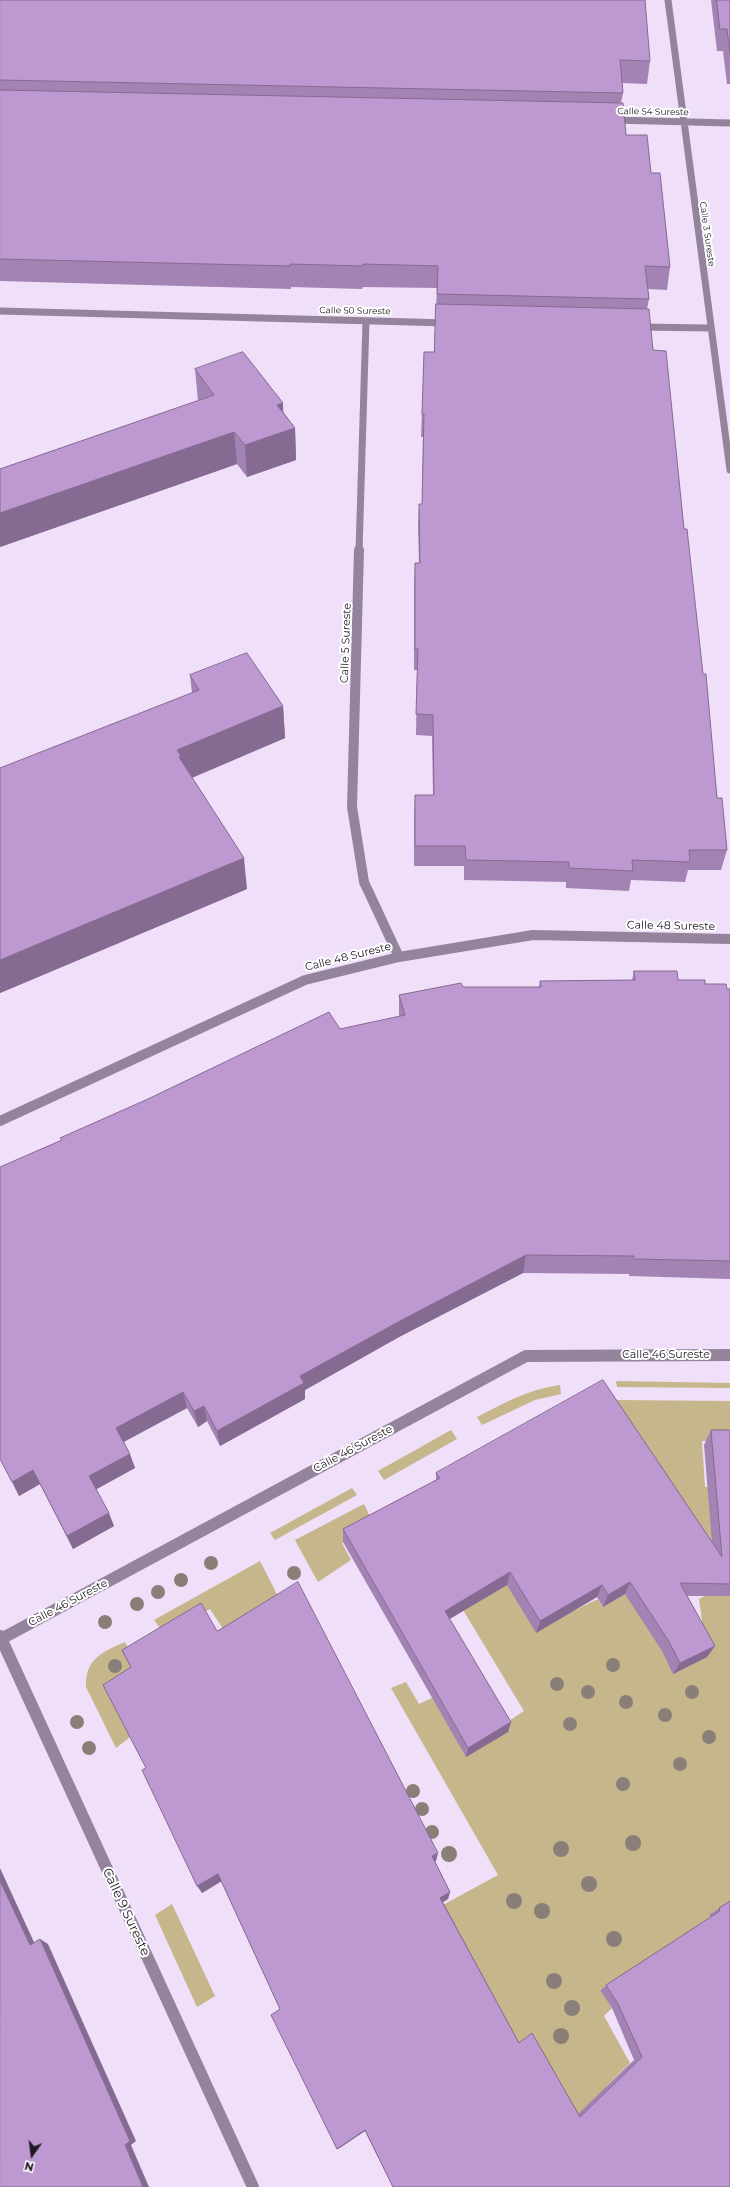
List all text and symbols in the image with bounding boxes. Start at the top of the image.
street label: Calle 54 Sureste [617,106,689,118]
street label: Calle 3 Sureste [697,201,717,267]
street label: Calle 50 Sureste [319,305,391,317]
street label: Calle 5 Sureste [338,603,354,683]
street label: Calle 48 Sureste [627,919,715,933]
street label: Calle 48 Sureste [304,940,392,974]
street label: Calle 46 Sureste [622,1348,710,1362]
street label: Calle 46 Sureste [311,1423,395,1475]
street label: Calle 46 Sureste [26,1577,110,1629]
street label: Calle 9 Sureste [99,1866,153,1958]
north arrow [12,2135,52,2175]
text: N [23,2159,35,2175]

